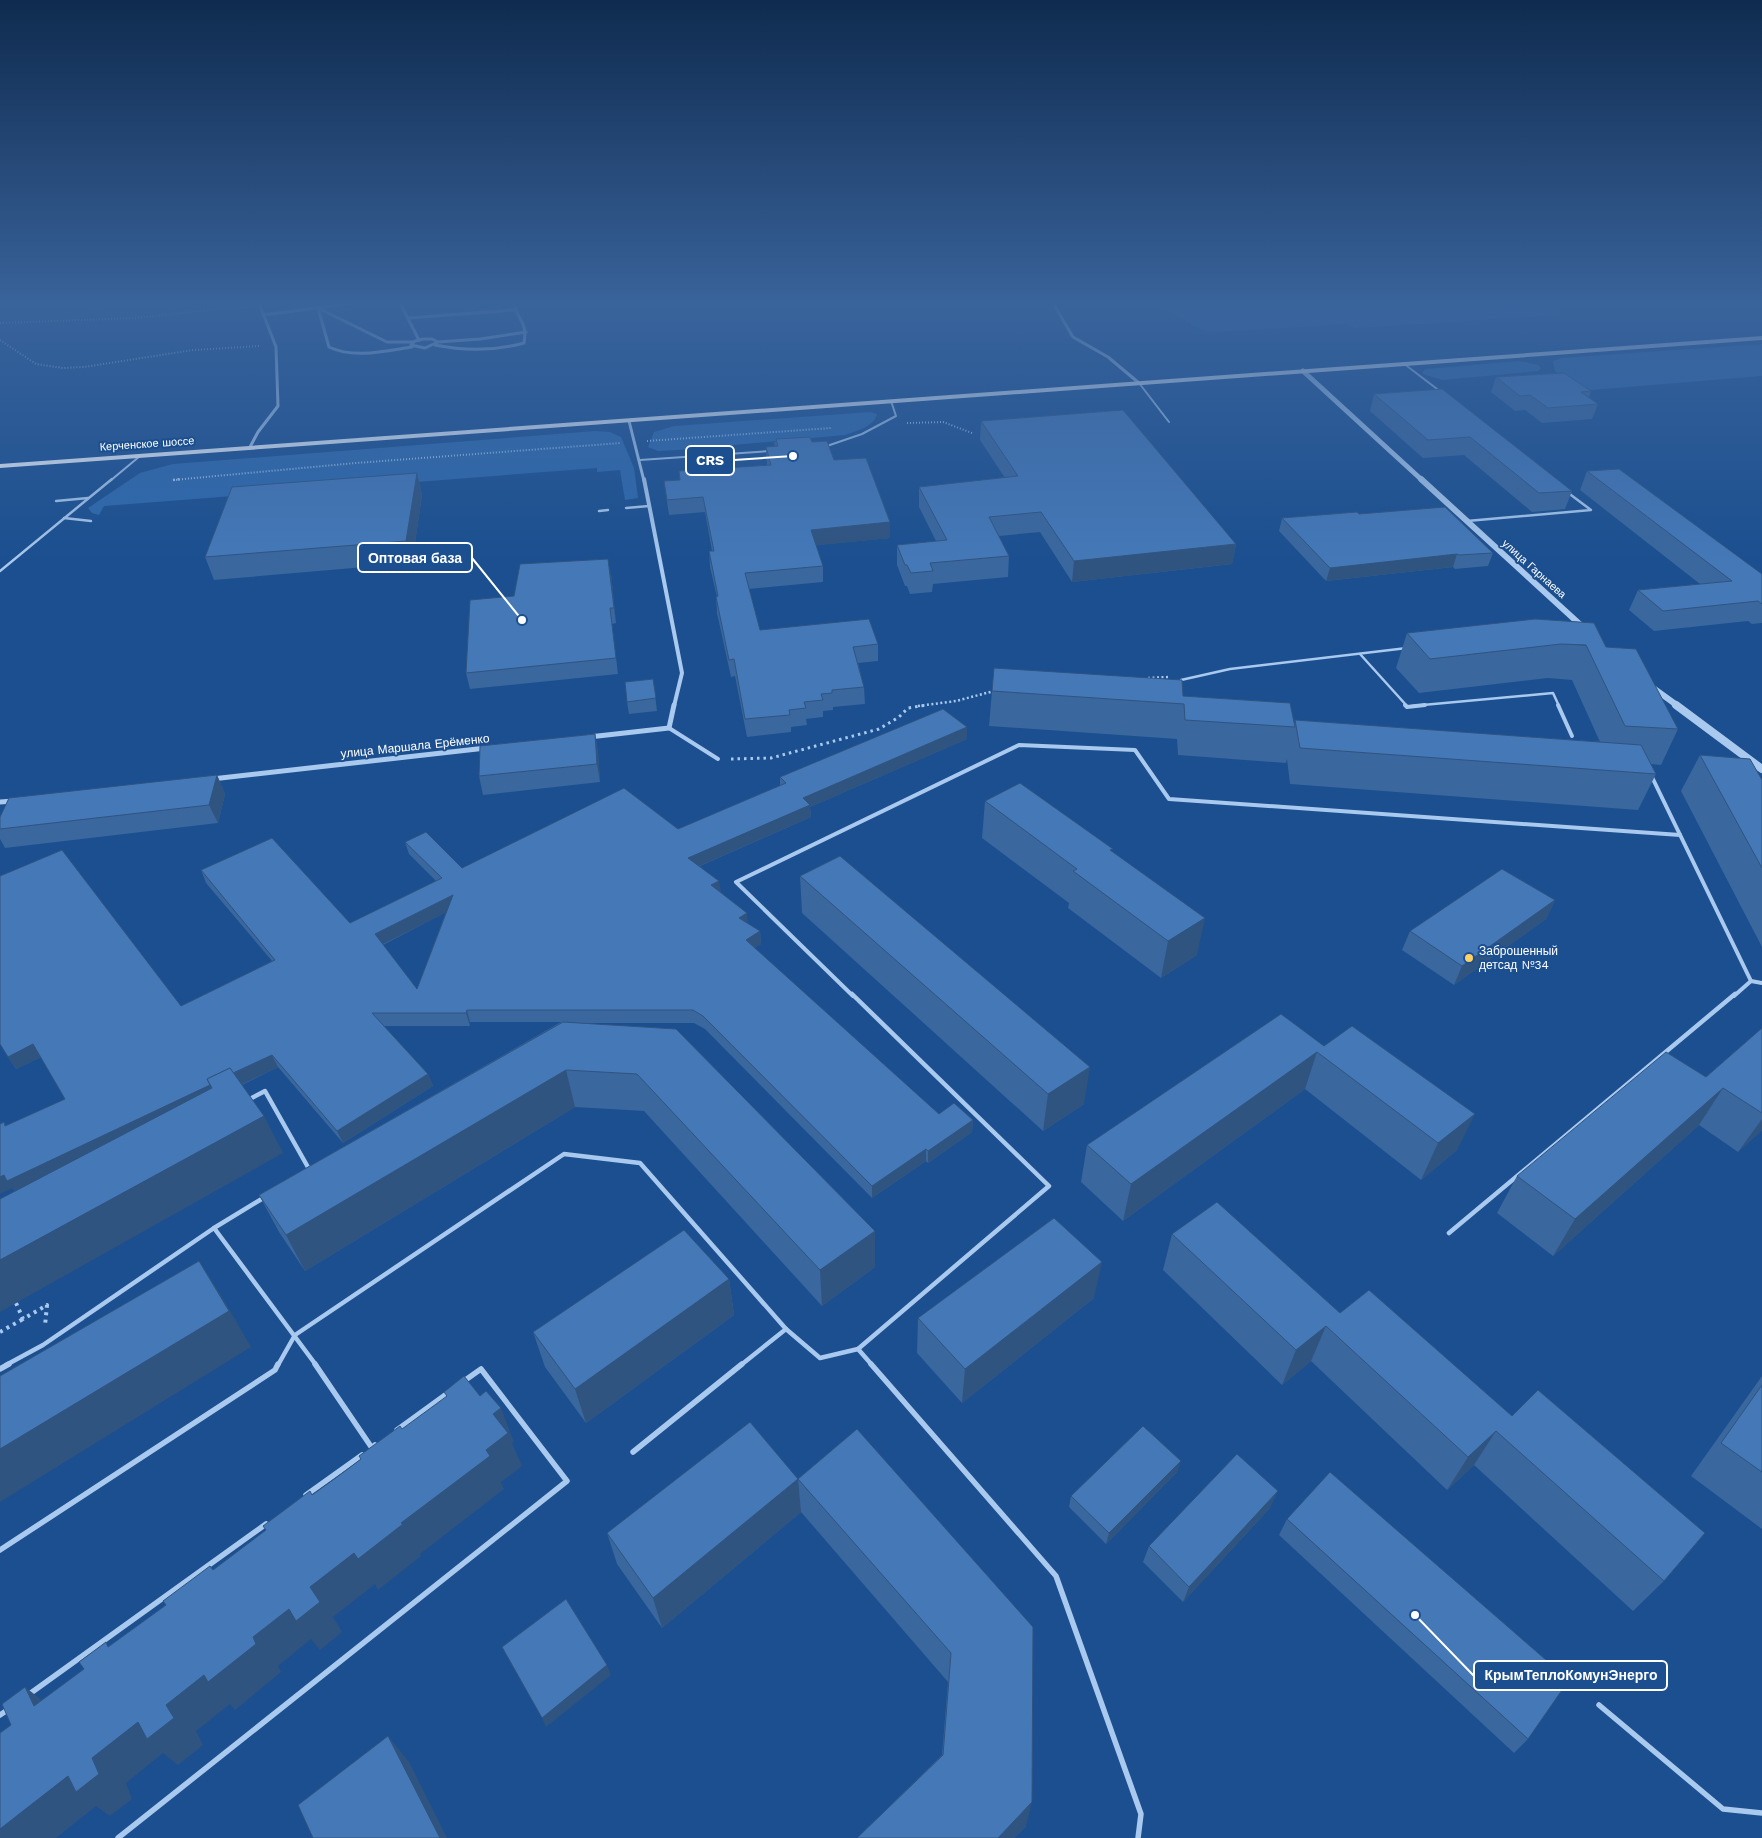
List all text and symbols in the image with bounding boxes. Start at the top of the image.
street label: Керченское шоссе [99,434,195,454]
callout: CRS [686,446,734,475]
text: CRS [696,452,724,468]
street label: улица Гарнаева [1499,537,1569,602]
callout: Оптовая база [358,543,472,572]
text: Оптовая база [368,550,462,566]
street label: улица Маршала Ерёменко [340,731,490,761]
place label: Заброшенный детсад №34 [1479,944,1558,972]
marker: Заброшенный детсад №34 [1463,952,1475,964]
callout: КрымТеплоКомунЭнерго [1474,1661,1667,1690]
text: КрымТеплоКомунЭнерго [1484,1667,1658,1683]

